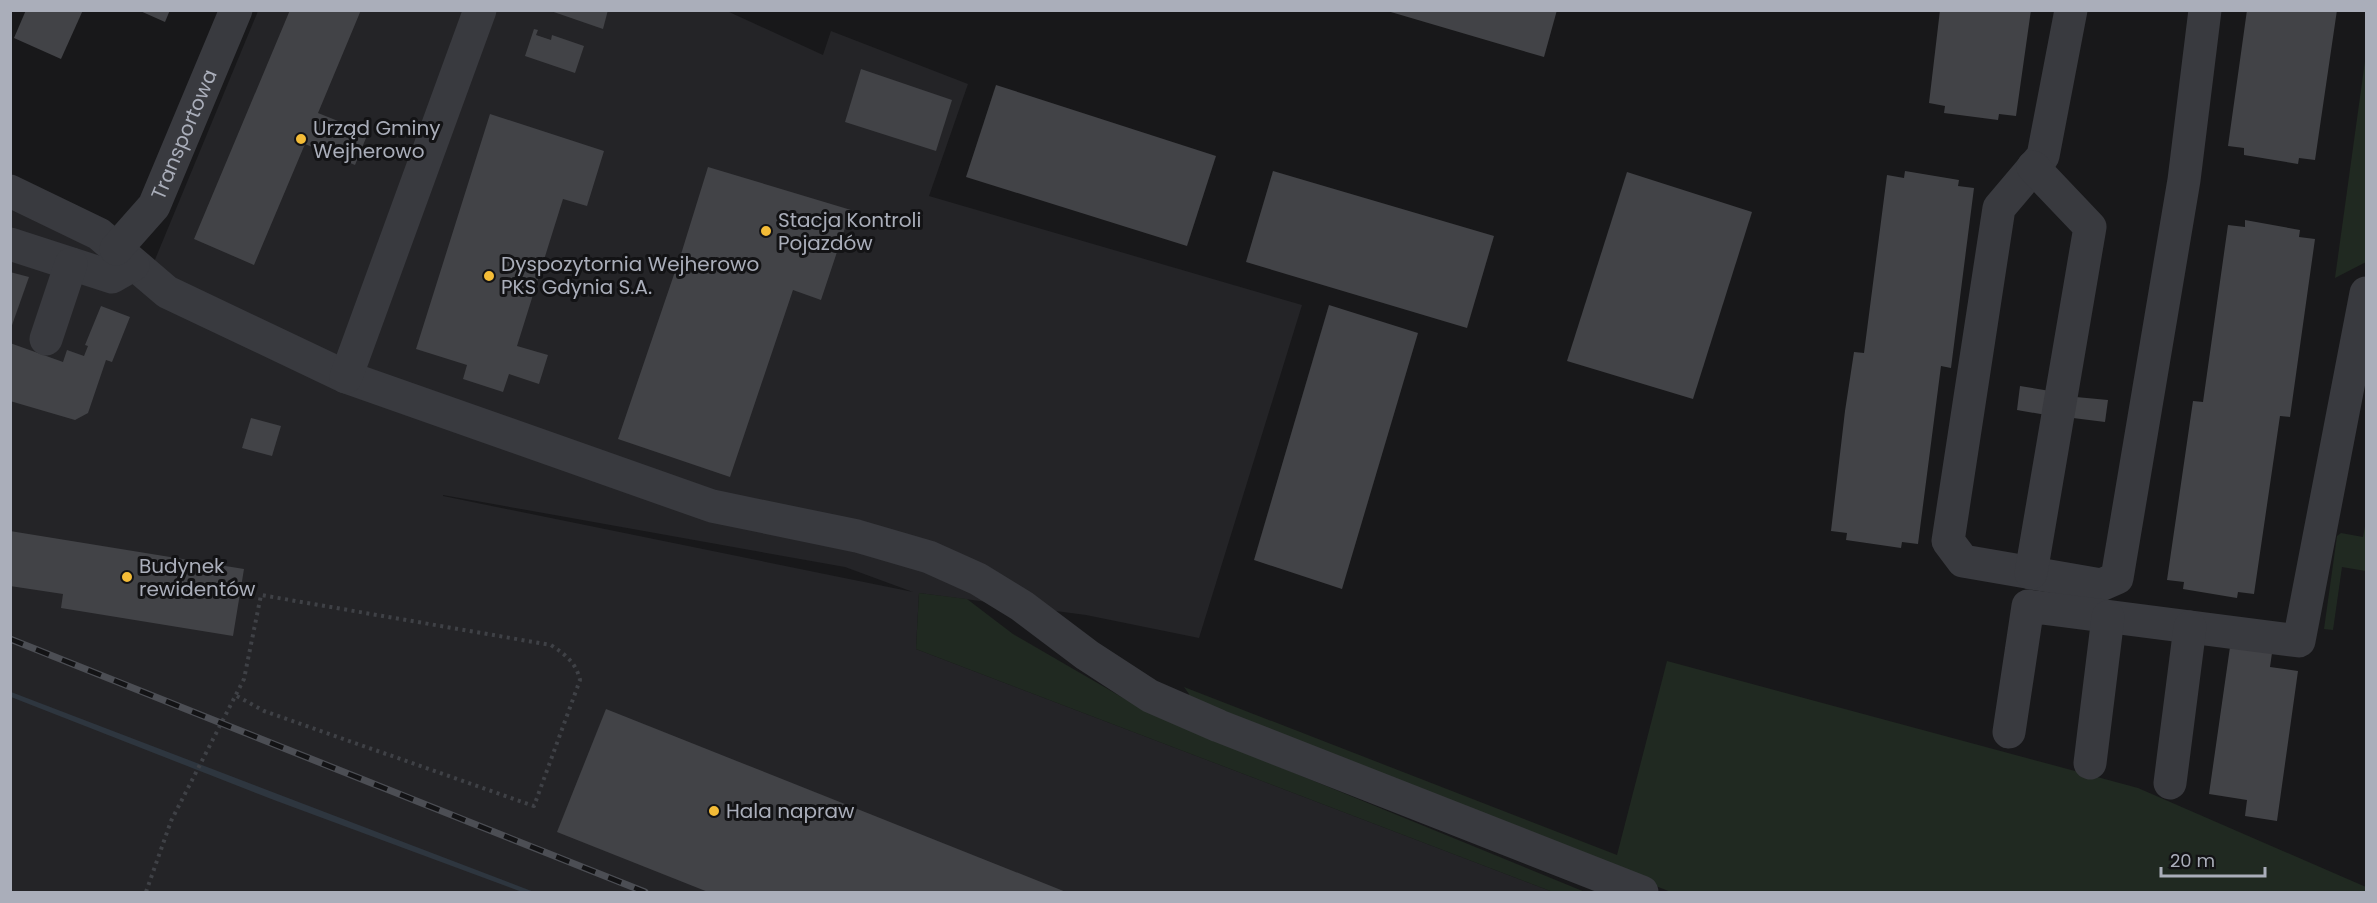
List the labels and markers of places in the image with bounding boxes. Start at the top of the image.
place label: Urząd Gminy Wejherowo [313,114,441,165]
marker: Urząd Gminy Wejherowo [294,132,308,146]
place label: Stacja Kontroli Pojazdów [778,206,921,257]
marker: Stacja Kontroli Pojazdów [759,224,773,238]
place label: Dyspozytornia Wejherowo PKS Gdynia S.A. [501,250,759,301]
marker: Dyspozytornia Wejherowo PKS Gdynia S.A. [482,269,496,283]
place label: Budynek rewidentów [139,552,256,603]
marker: Budynek rewidentów [120,570,134,584]
place label: Hala napraw [726,797,855,825]
marker: Hala napraw [707,804,721,818]

